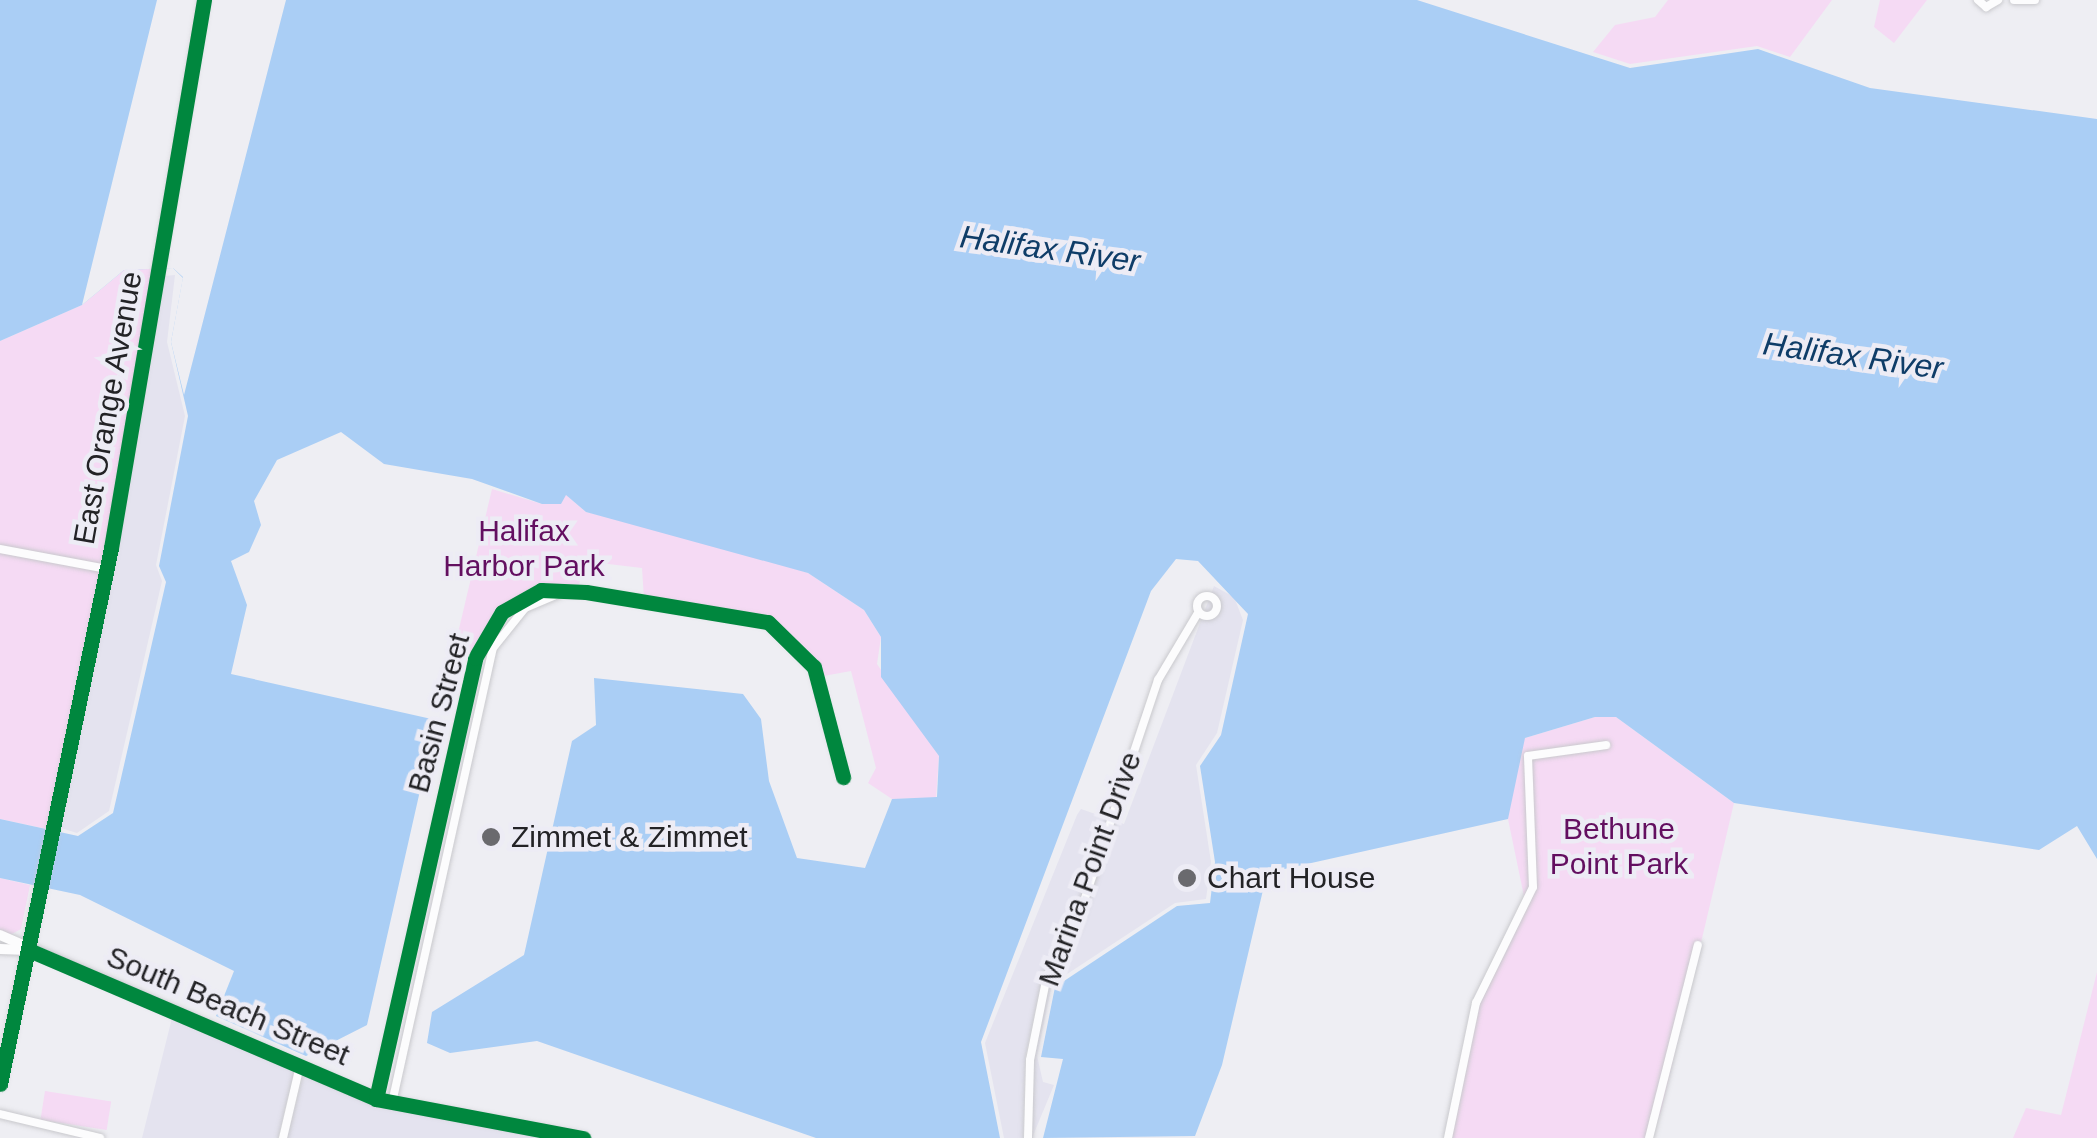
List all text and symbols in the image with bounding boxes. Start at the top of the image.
water label: Halifax River [958,217,1142,281]
street label: East Orange Avenue [66,268,150,548]
water label: Halifax River [1761,324,1945,388]
park label: Halifax Harbor Park [443,513,605,584]
street label: Basin Street [400,629,478,797]
street label: Marina Point Drive [1031,747,1149,991]
park label: Bethune Point Park [1550,811,1688,882]
place label: Zimmet & Zimmet [511,819,748,855]
marker: Zimmet & Zimmet [480,826,502,848]
place label: Chart House [1207,860,1375,896]
marker: Chart House [1176,867,1198,889]
street label: South Beach Street [101,939,355,1073]

